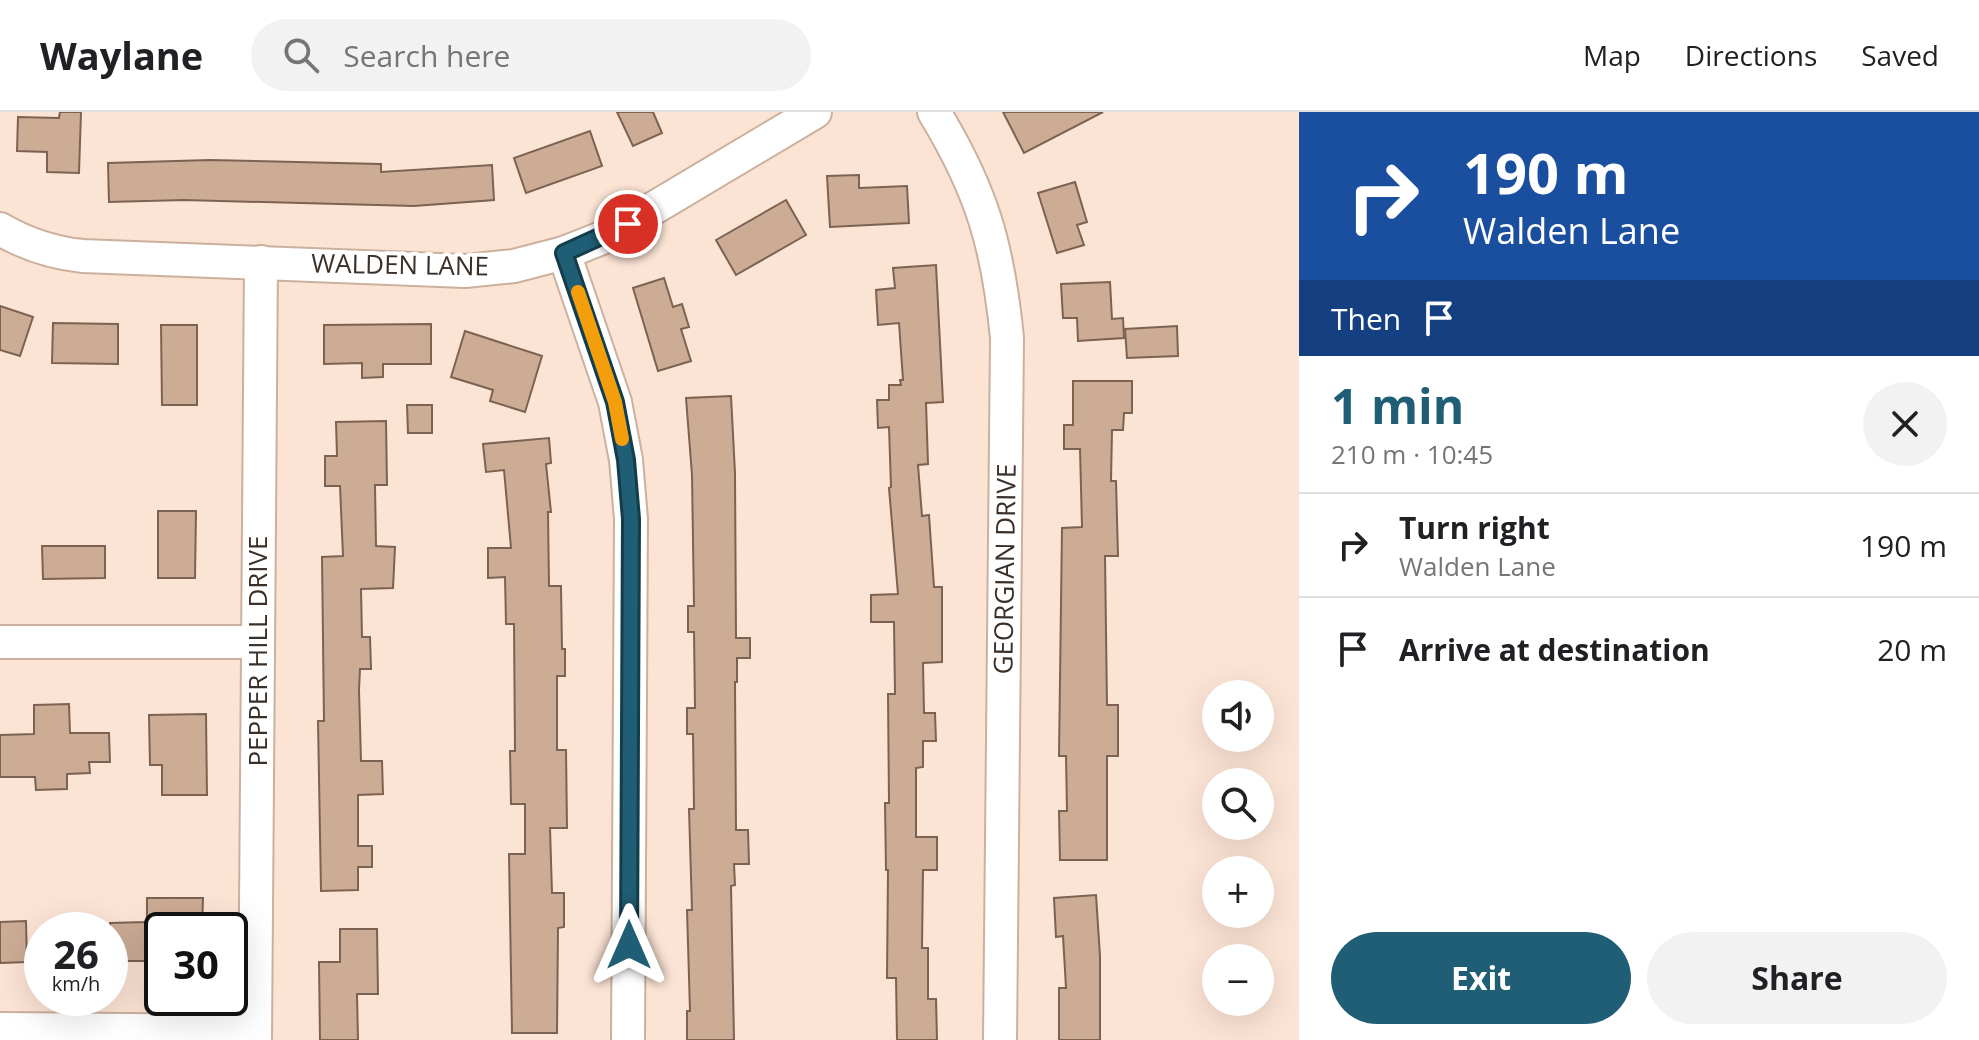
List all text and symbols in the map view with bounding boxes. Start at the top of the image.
search box [251,19,811,91]
text: Waylane [40,29,203,81]
icon: search [279,33,323,77]
text: Search here [343,35,510,76]
text: Map [1583,36,1641,74]
text: Directions [1685,36,1817,74]
text: Saved [1861,36,1939,74]
text: 190 m [1463,134,1629,210]
icon: right [1331,144,1435,248]
pin [594,190,662,258]
icon: arrive [606,202,650,246]
text: Walden Lane [1463,206,1680,255]
street label: WALDEN LANE [311,244,489,284]
icon: arrive [1417,296,1461,340]
text: Then [1331,298,1401,339]
text: 1 min [1331,373,1464,438]
button: close [1863,382,1947,466]
text: 210 m · 10:45 [1331,436,1493,472]
street label: GEORGIAN DRIVE [984,463,1024,675]
text: Turn right [1399,507,1550,548]
icon: right [1331,523,1375,567]
text: 190 m [1860,525,1947,566]
street label: PEPPER HILL DRIVE [239,535,275,767]
text: Walden Lane [1399,548,1556,584]
icon: arrive [1331,627,1375,671]
text: Arrive at destination [1399,629,1710,670]
text: 20 m [1877,629,1947,670]
map controls [1202,680,1274,1016]
button: sound [1202,680,1274,752]
button: search [1202,768,1274,840]
button: + [1202,856,1274,928]
position arrow [587,903,671,987]
speed limit sign: 30 [144,912,248,1016]
text: 26 [53,926,99,981]
button: Exit [1331,932,1631,1024]
button: Share [1647,932,1947,1024]
button: − [1202,944,1274,1016]
text: km/h [52,970,100,997]

